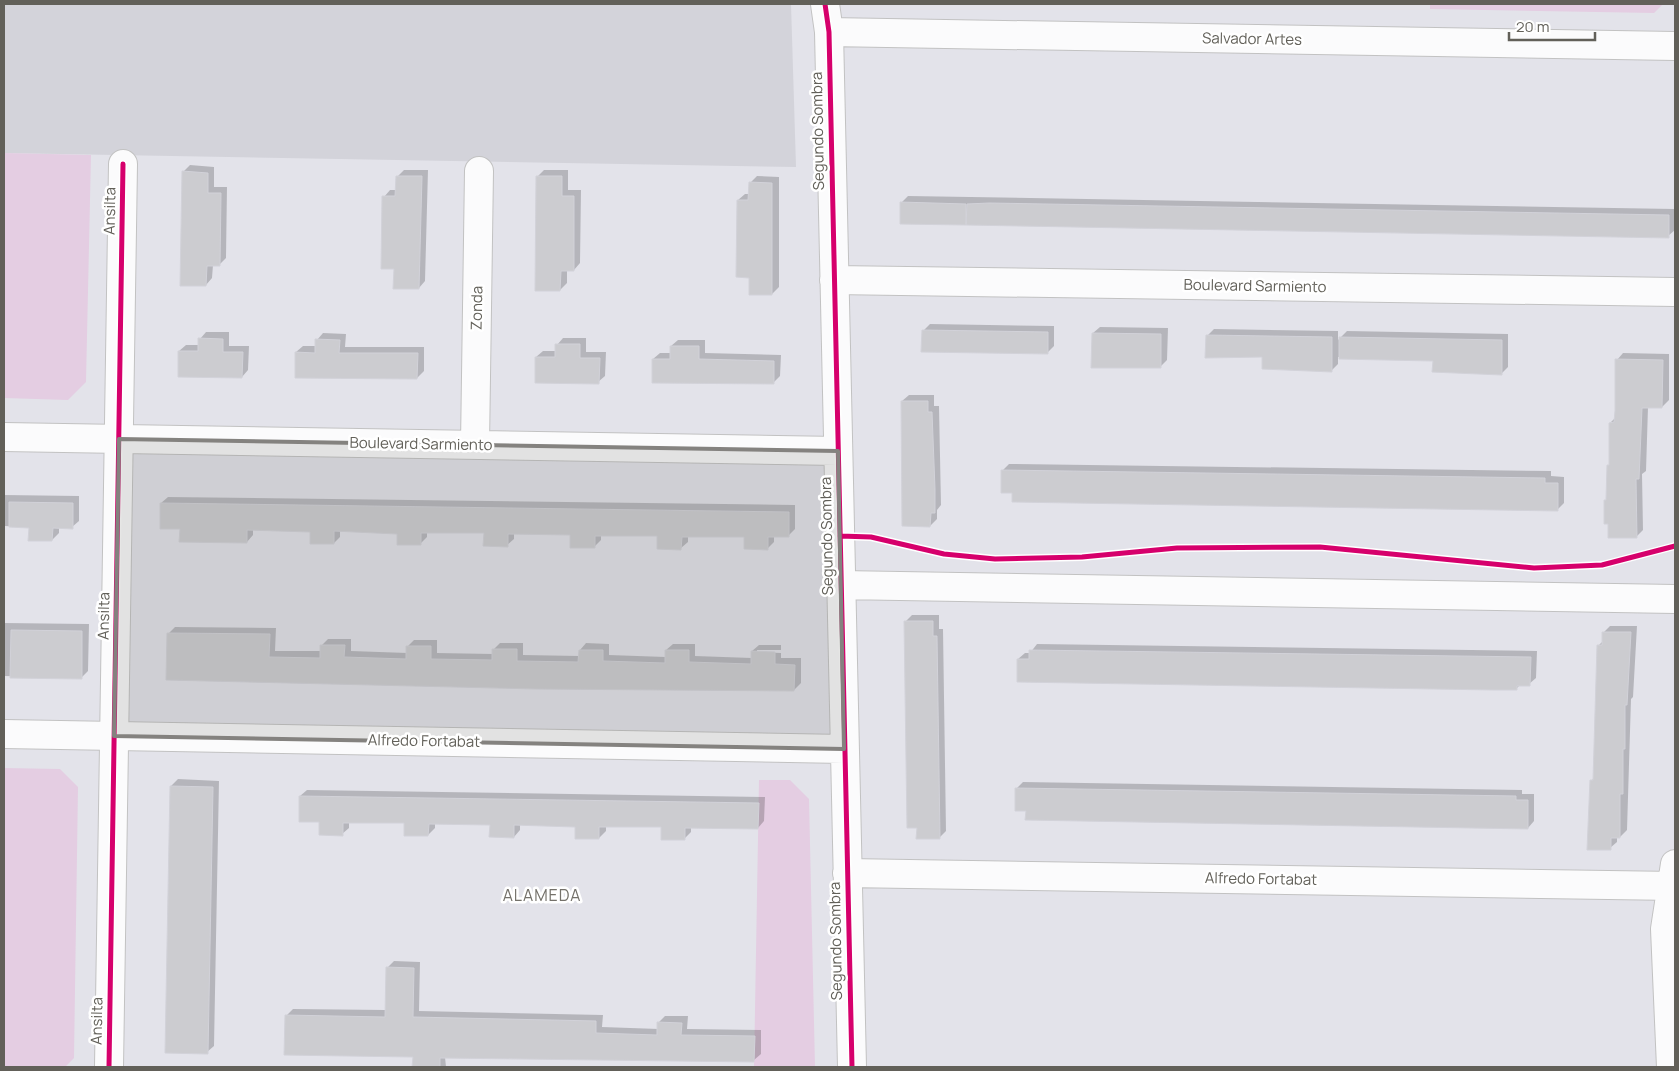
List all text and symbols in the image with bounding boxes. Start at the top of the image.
scale bar [1509,10,1595,42]
text: 20 m [1516,16,1549,37]
street label: Salvador Artes [1202,27,1302,50]
street label: Segundo Sombra [806,72,829,190]
street label: Ansilta [99,187,120,235]
street label: Boulevard Sarmiento [1183,274,1327,297]
street label: Zonda [466,286,487,330]
street label: Boulevard Sarmiento [349,432,493,455]
street label: Segundo Sombra [815,477,838,595]
street label: Ansilta [93,592,114,640]
street label: Alfredo Fortabat [368,729,480,752]
street label: Alfredo Fortabat [1205,867,1317,890]
street label: Segundo Sombra [824,882,847,1000]
district label: ALAMEDA [503,884,581,906]
street label: Ansilta [86,997,107,1045]

